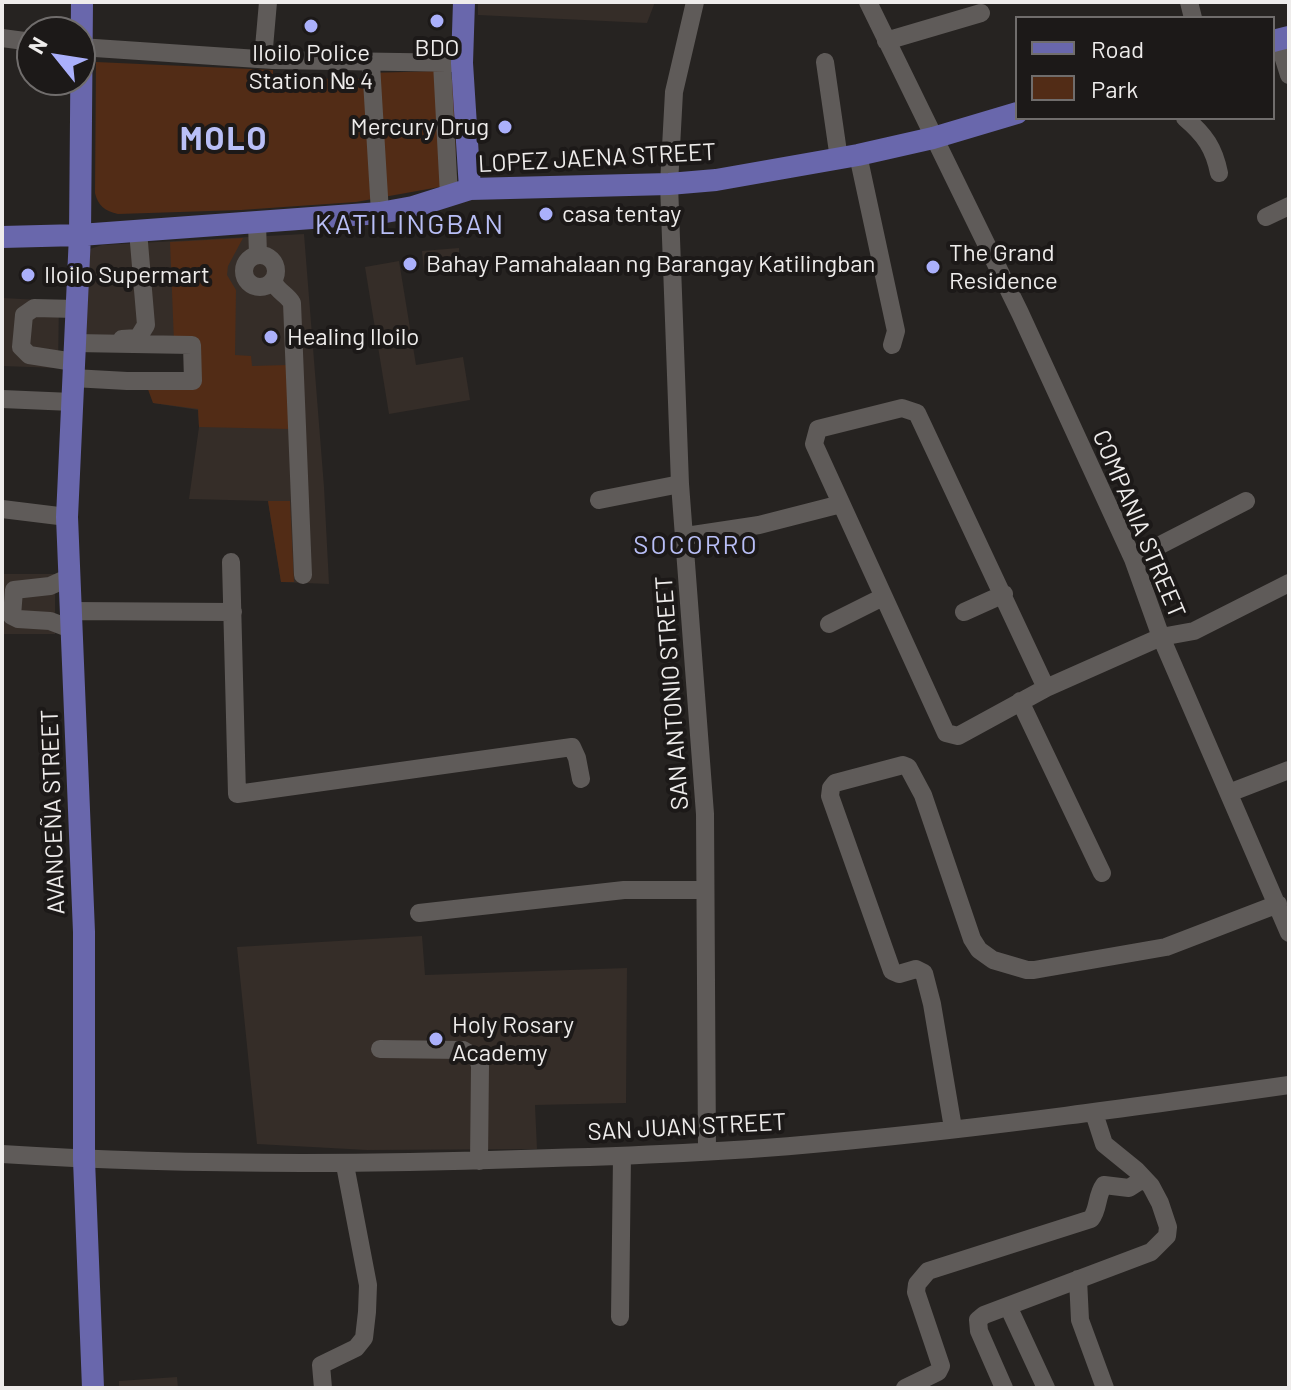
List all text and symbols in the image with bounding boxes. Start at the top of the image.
marker: BDO [428,12,446,30]
north arrow [16,16,96,96]
legend [1015,16,1275,120]
marker: Iloilo Police Station № 4 [302,17,320,35]
text: N [22,32,52,58]
place label: BDO [415,34,459,62]
text: Road [1091,34,1144,63]
place label: Iloilo Police Station № 4 [249,39,373,95]
text: Park [1091,74,1138,103]
place label: Mercury Drug [351,113,489,141]
marker: Mercury Drug [496,118,514,136]
district label: MOLO [180,120,268,158]
street label: LOPEZ JAENA STREET [477,137,717,179]
place label: casa tentay [562,200,681,228]
marker: casa tentay [537,205,555,223]
district label: KATILINGBAN [315,208,505,242]
place label: The Grand Residence [949,239,1058,295]
place label: Bahay Pamahalaan ng Barangay Katilingban [426,250,875,278]
marker: Bahay Pamahalaan ng Barangay Katilingban [401,255,419,273]
marker: The Grand Residence [924,258,942,276]
place label: Iloilo Supermart [44,261,210,289]
marker: Iloilo Supermart [19,266,37,284]
place label: Healing Iloilo [287,323,419,351]
marker: Healing Iloilo [262,328,280,346]
street label: COMPANIA STREET [1086,426,1192,622]
district label: SOCORRO [633,529,759,561]
street label: SAN ANTONIO STREET [649,575,695,811]
street label: AVANCEÑA STREET [35,709,71,915]
place label: Holy Rosary Academy [452,1011,574,1067]
marker: Holy Rosary Academy [427,1030,445,1048]
street label: SAN JUAN STREET [587,1107,787,1147]

